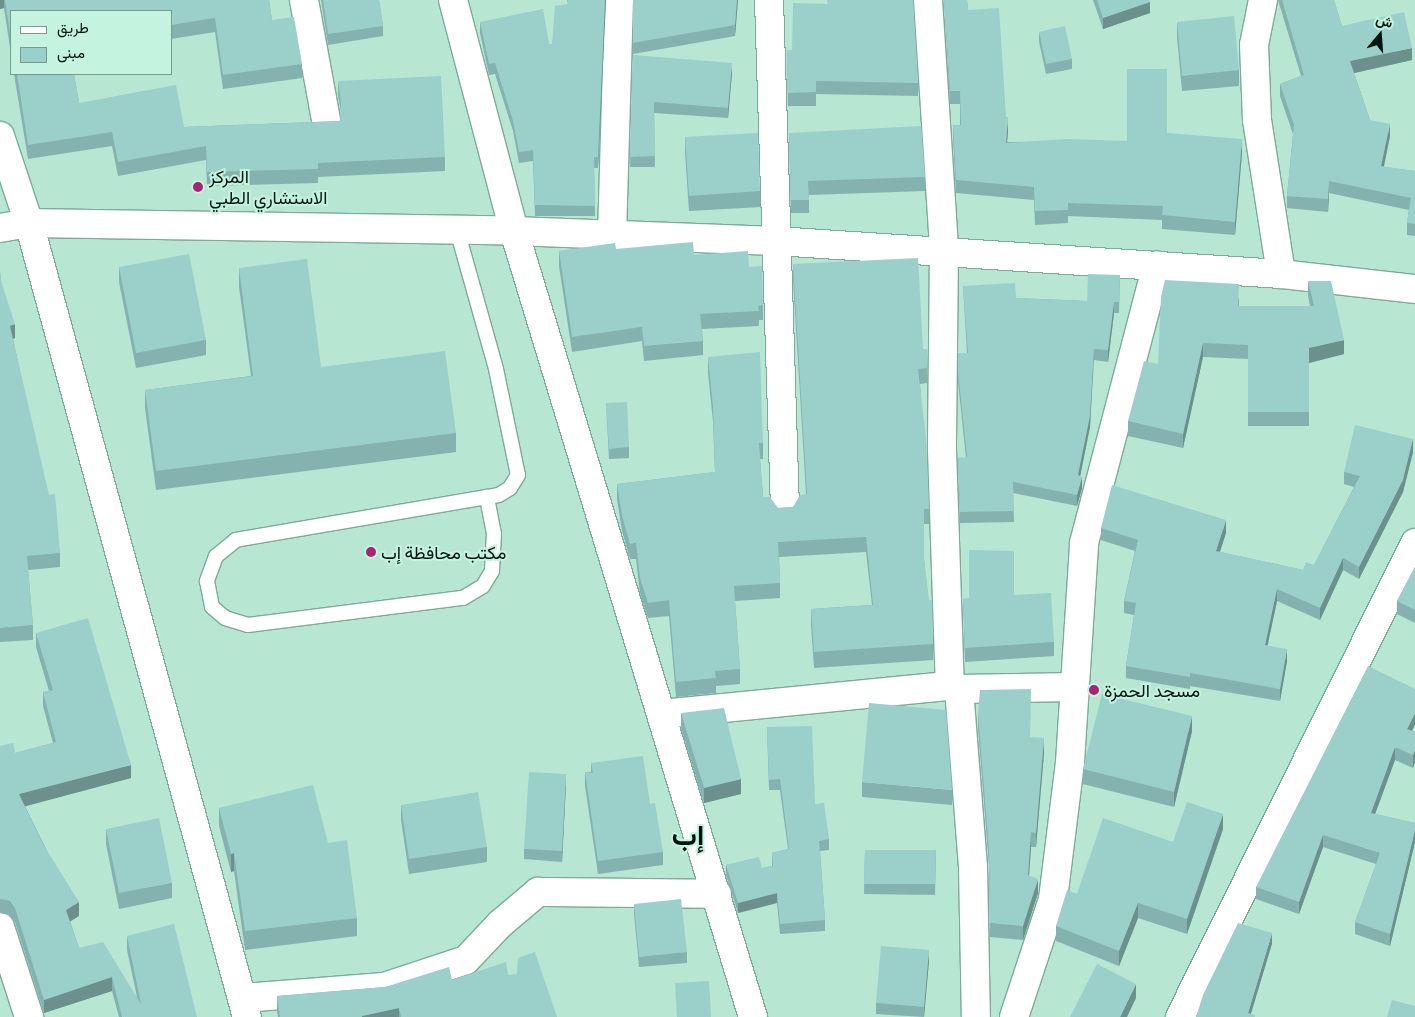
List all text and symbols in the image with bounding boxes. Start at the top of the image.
legend [10,10,172,75]
north arrow [1355,10,1405,60]
text: ش [1374,10,1395,31]
text: طريق [57,18,89,36]
text: مبنى [57,43,85,61]
place label: المركز الاستشاري الطبي [209,166,328,208]
marker: المركز الاستشاري الطبي [191,180,205,194]
place label: مكتب محافظة إب [381,541,506,563]
marker: مكتب محافظة إب [365,546,377,558]
place label: مسجد الحمزة [1104,679,1200,701]
marker: مسجد الحمزة [1088,684,1100,696]
district label: إب [672,817,704,851]

